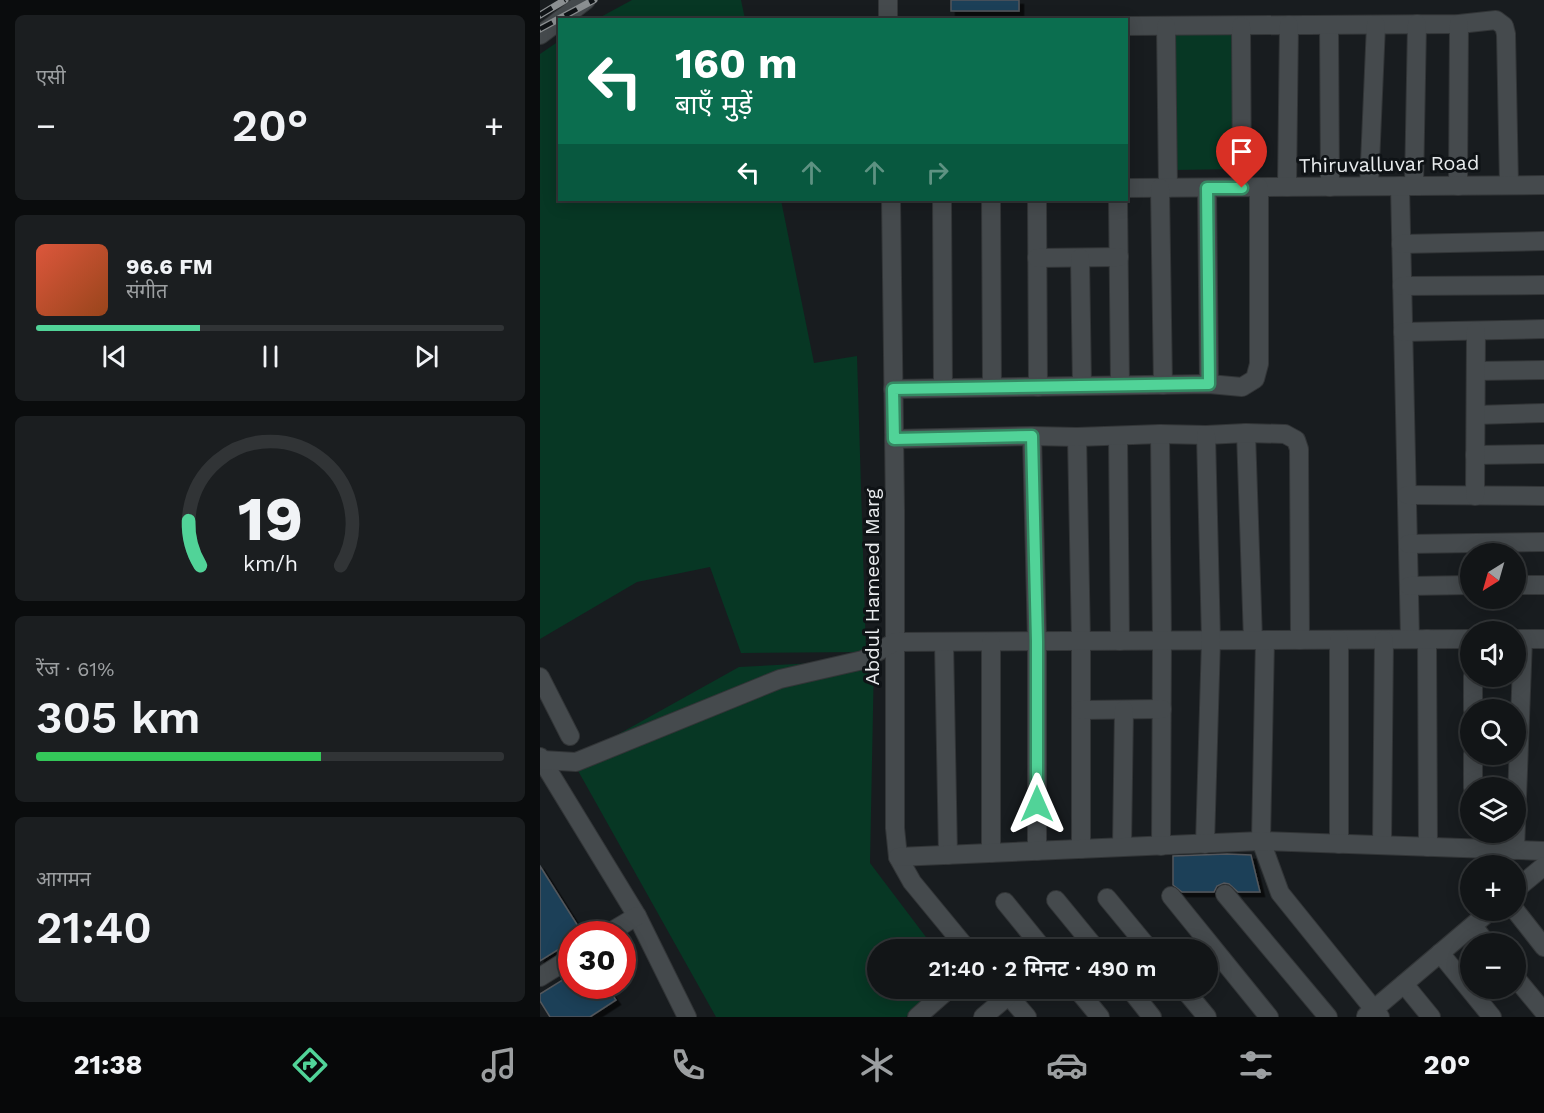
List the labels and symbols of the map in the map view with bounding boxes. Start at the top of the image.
pin [1216,126,1267,188]
street label: Thiruvalluvar Road [1298,150,1480,178]
street label: Abdul Hameed Marg [860,488,884,685]
north arrow [1460,543,1526,609]
position arrow [1005,772,1069,836]
speed limit sign: 30 [558,921,636,999]

